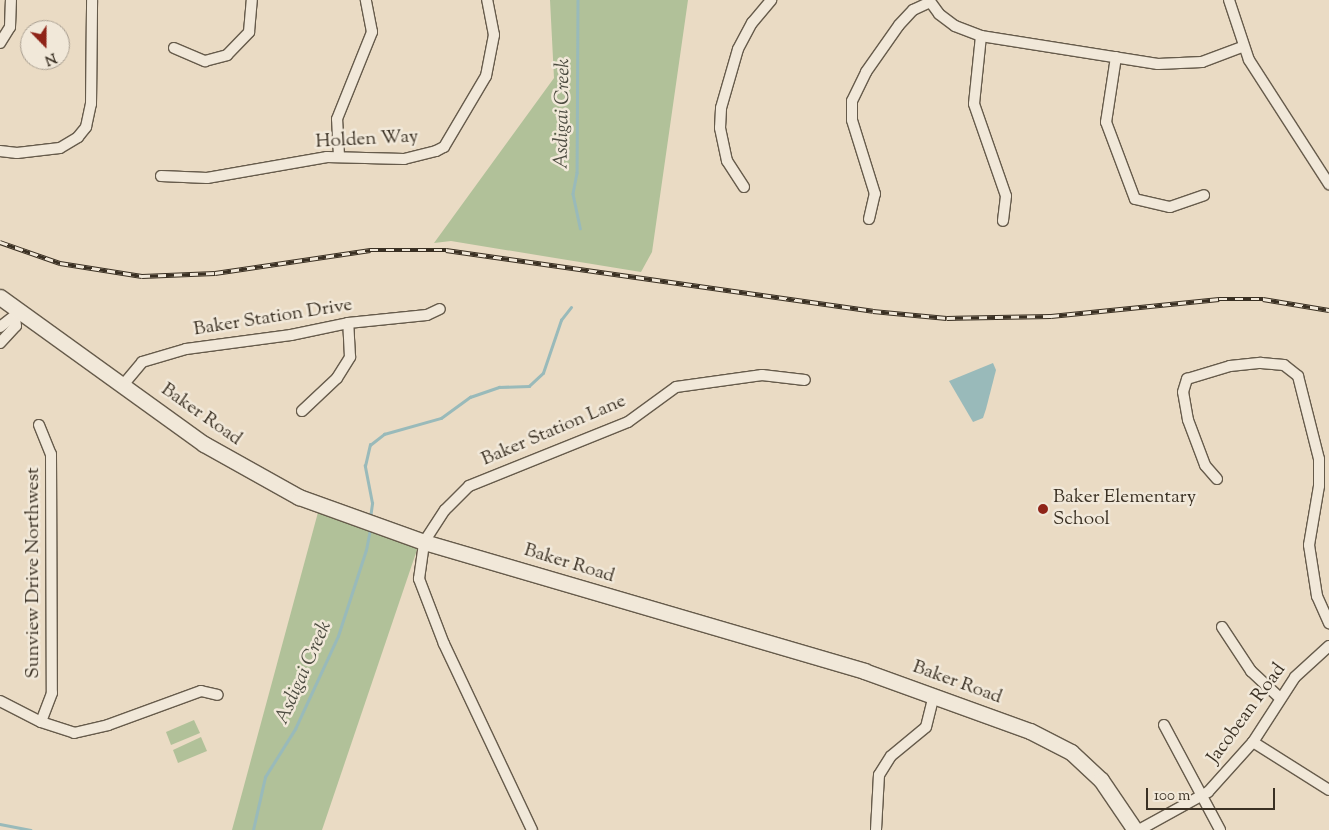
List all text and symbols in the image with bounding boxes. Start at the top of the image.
north arrow [20,20,70,70]
text: N [41,47,59,69]
water label: Asdigai Creek [550,58,576,170]
street label: Holden Way [315,126,419,154]
street label: Baker Station Drive [192,294,354,342]
street label: Baker Road [156,379,246,451]
street label: Baker Station Lane [478,390,630,472]
street label: Sunview Drive Northwest [23,467,45,679]
place label: Baker Elementary School [1053,487,1196,531]
marker: Baker Elementary School [1037,503,1049,515]
street label: Baker Road [521,539,617,589]
water label: Asdigai Creek [271,618,337,728]
street label: Baker Road [909,656,1005,710]
street label: Jacobean Road [1203,659,1291,769]
scale bar [1149,778,1278,810]
text: 100 m [1154,786,1190,807]

